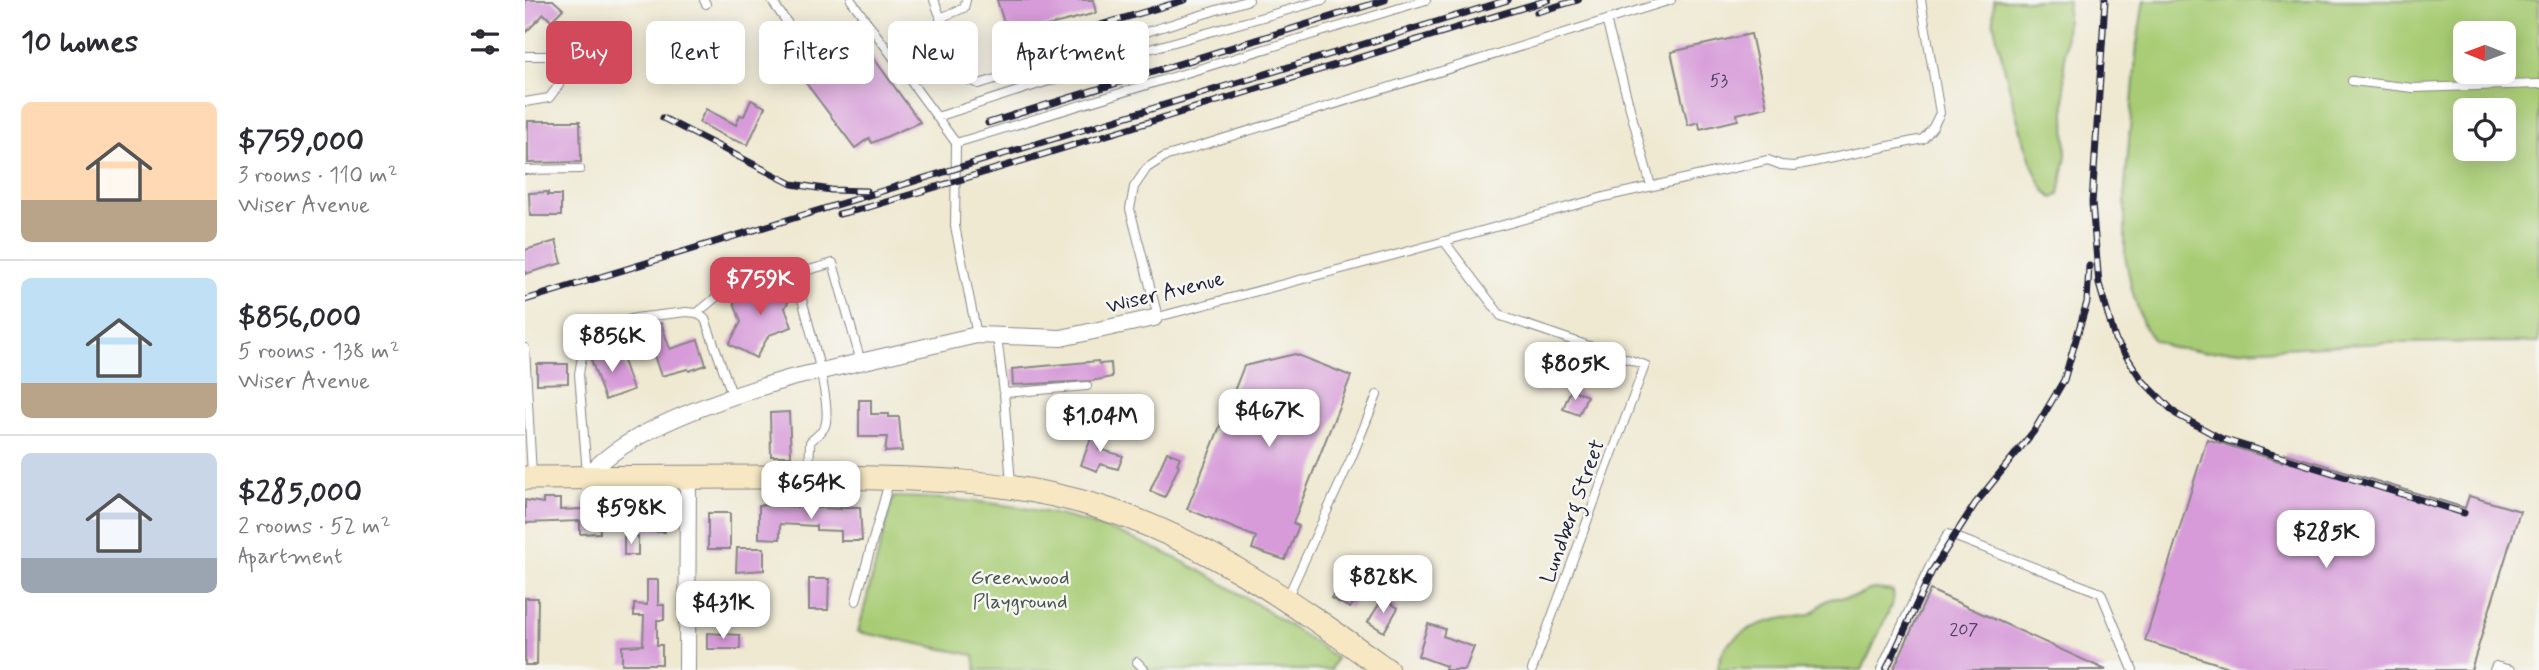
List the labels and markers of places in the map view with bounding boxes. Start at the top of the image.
pin: $759K [711,258,809,317]
pin: $856K [563,314,661,374]
pin: $805K [1526,342,1624,402]
pin: $467K [1220,390,1318,449]
pin: $1.04M [1043,394,1157,454]
pin: $654K [762,462,860,521]
pin: $598K [582,486,680,546]
pin: $285K [2277,510,2375,570]
pin: $828K [1334,556,1432,615]
pin: $431K [674,582,772,641]

